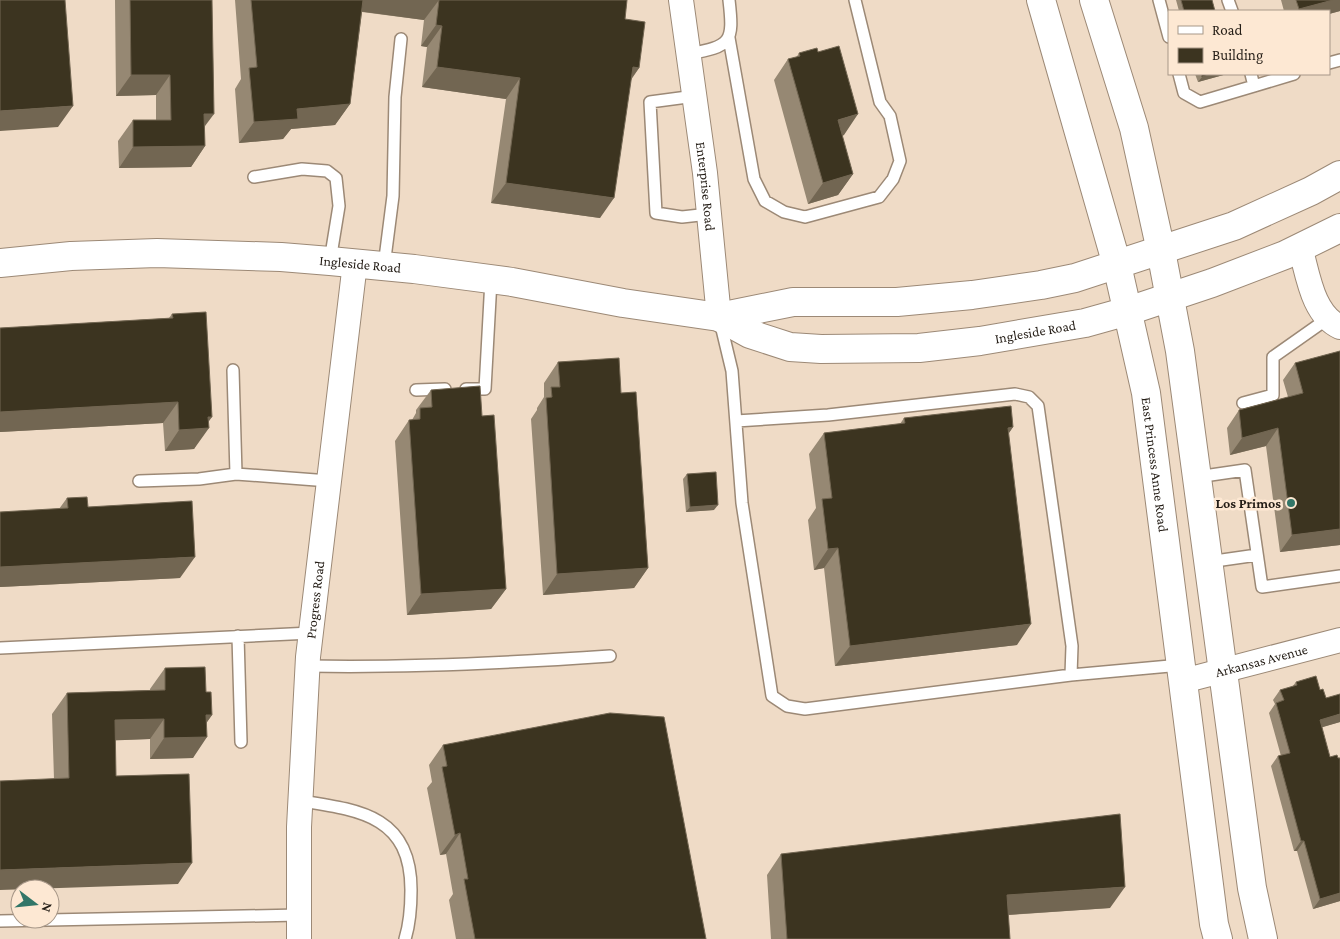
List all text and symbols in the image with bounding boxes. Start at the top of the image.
legend [1168,10,1330,75]
text: Road [1212,22,1243,38]
text: Building [1212,47,1263,64]
street label: Enterprise Road [693,141,719,232]
street label: Ingleside Road [319,252,403,276]
street label: Ingleside Road [993,317,1078,346]
street label: East Princess Anne Road [1139,396,1172,533]
place label: Los Primos [1216,495,1281,511]
marker: Los Primos [1285,497,1297,509]
street label: Progress Road [302,559,327,639]
street label: Arkansas Avenue [1213,641,1309,680]
north arrow [10,879,60,929]
text: N [38,901,57,915]

